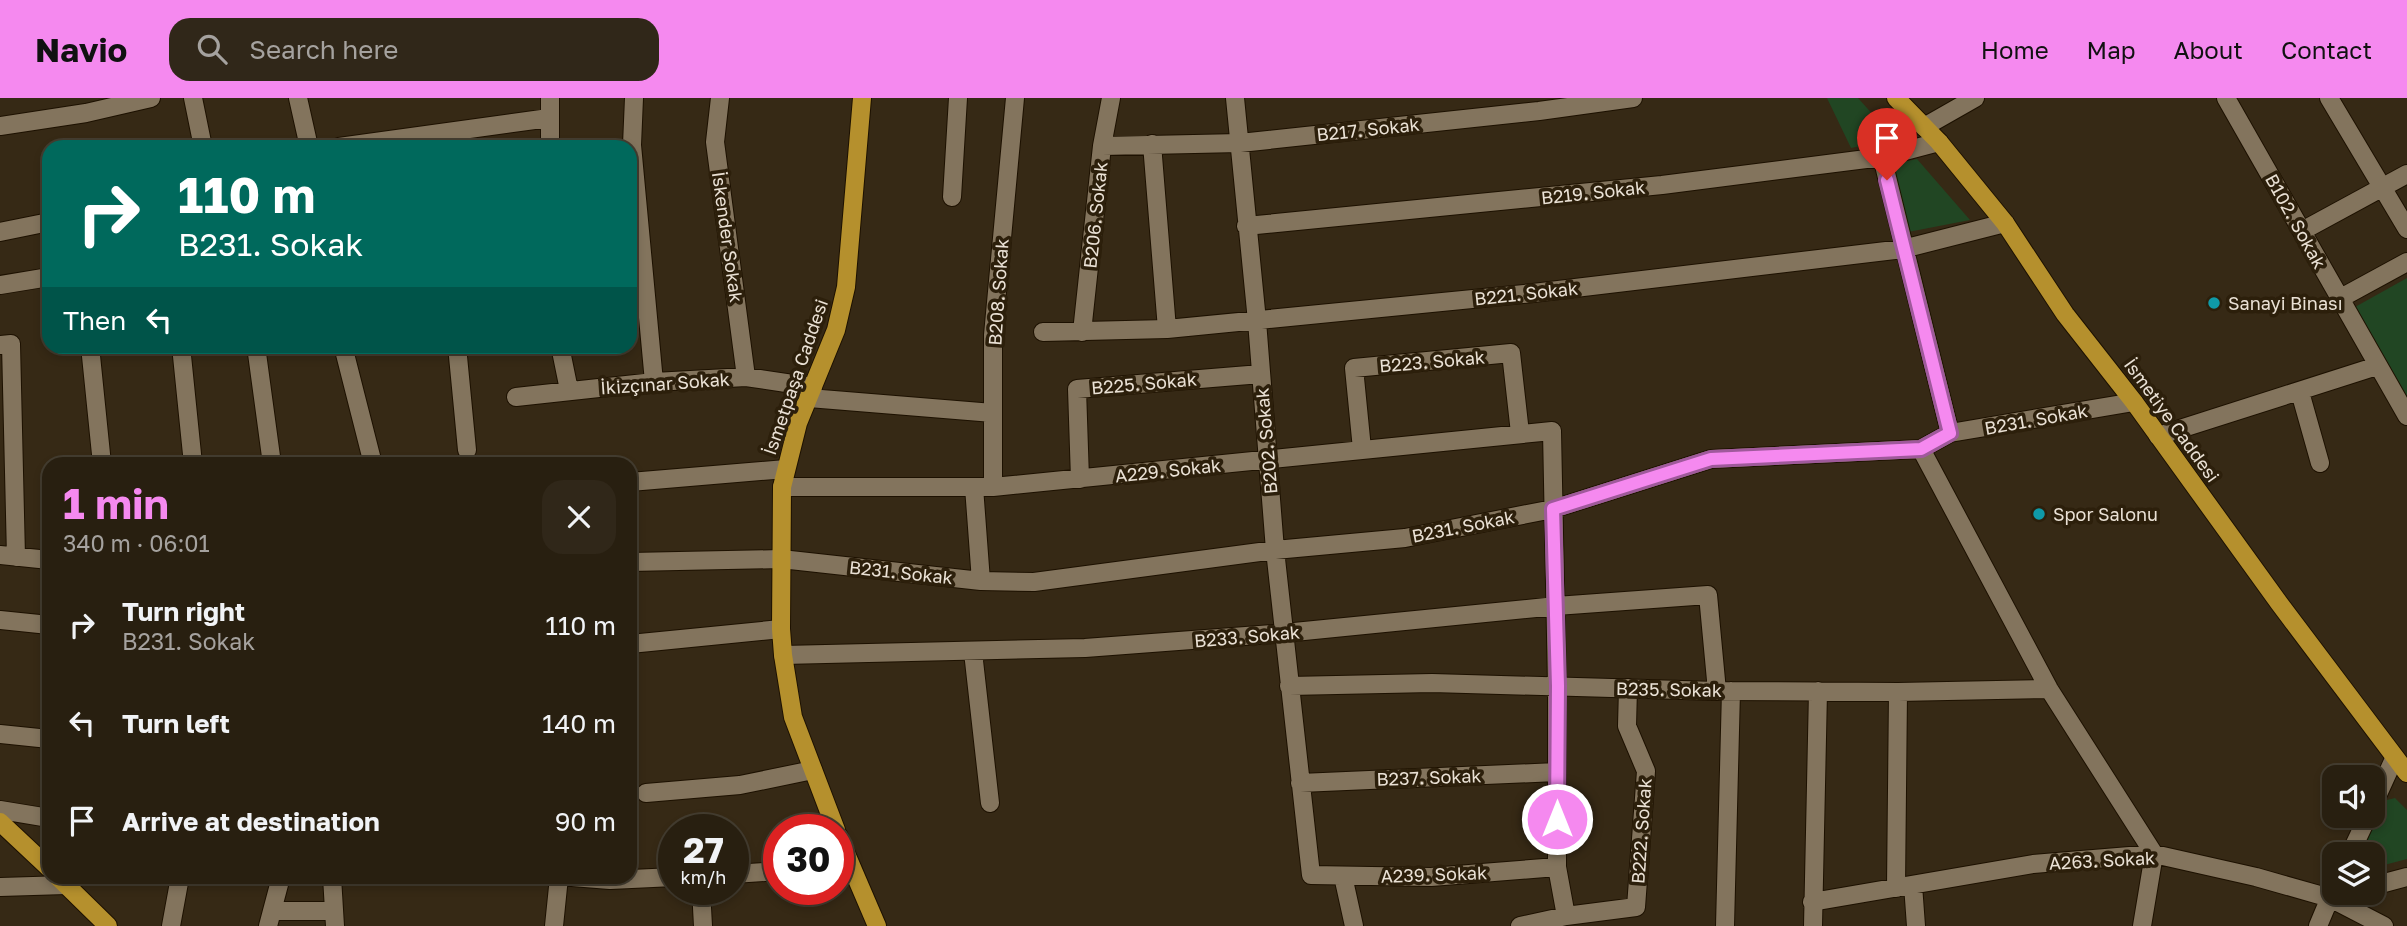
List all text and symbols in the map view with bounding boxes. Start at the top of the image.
search box [169,18,659,81]
text: Navio [35,30,127,69]
icon: search [193,30,231,68]
text: Search here [249,34,398,65]
text: Home [1981,35,2049,64]
text: Map [2087,35,2136,64]
text: About [2174,35,2243,64]
text: Contact [2281,35,2372,64]
pin [1857,108,1917,180]
street label: B217. Sokak [1315,113,1421,145]
icon: arrive [1868,119,1906,157]
street label: B206. Sokak [1078,161,1112,269]
text: 110 m [178,165,315,224]
icon: right [63,168,154,259]
street label: İskender Sokak [708,170,748,304]
street label: B102. Sokak [2261,170,2331,272]
street label: B219. Sokak [1540,176,1646,208]
text: B231. Sokak [178,225,363,263]
street label: B208. Sokak [983,238,1013,346]
street label: B221. Sokak [1473,277,1579,309]
place label: Sanayi Binası [2228,292,2342,314]
marker: Sanayi Binası [2206,295,2222,311]
street label: İsmetpaşa Caddesi [758,296,832,458]
icon: left [140,301,178,339]
text: Then [63,305,126,336]
street label: B223. Sokak [1378,345,1486,377]
street label: İsmetiye Caddesi [2120,354,2224,486]
street label: İkizçınar Sokak [599,367,731,399]
street label: B225. Sokak [1090,367,1198,399]
street label: B202. Sokak [1250,387,1282,495]
street label: B231. Sokak [1983,399,2089,439]
street label: A229. Sokak [1114,453,1222,487]
text: 1 min [63,478,169,528]
button: close [542,480,616,554]
place label: Spor Salonu [2053,503,2158,525]
street label: B231. Sokak [1410,505,1516,547]
marker: Spor Salonu [2031,506,2047,522]
text: 340 m · 06:01 [63,529,210,557]
street label: B231. Sokak [848,556,954,588]
text: Turn right [122,596,245,627]
icon: right [63,606,101,644]
text: 110 m [545,610,616,641]
street label: B233. Sokak [1193,620,1301,652]
text: B231. Sokak [122,627,255,655]
street label: B235. Sokak [1616,677,1722,701]
icon: left [63,704,101,742]
text: Turn left [122,708,230,739]
text: 140 m [542,708,616,739]
street label: B237. Sokak [1376,764,1482,790]
map controls [2322,765,2385,905]
button: sound [2322,765,2385,828]
street label: B222. Sokak [1626,777,1656,885]
position arrow [1520,782,1594,856]
icon: arrive [63,802,101,840]
text: Arrive at destination [122,806,380,837]
text: 90 m [555,806,616,837]
speed limit sign: 30 [763,814,854,905]
text: 27 [683,829,724,871]
button: layers [2322,842,2385,905]
street label: A263. Sokak [2048,846,2156,874]
street label: A239. Sokak [1380,861,1488,887]
text: km/h [681,866,726,888]

